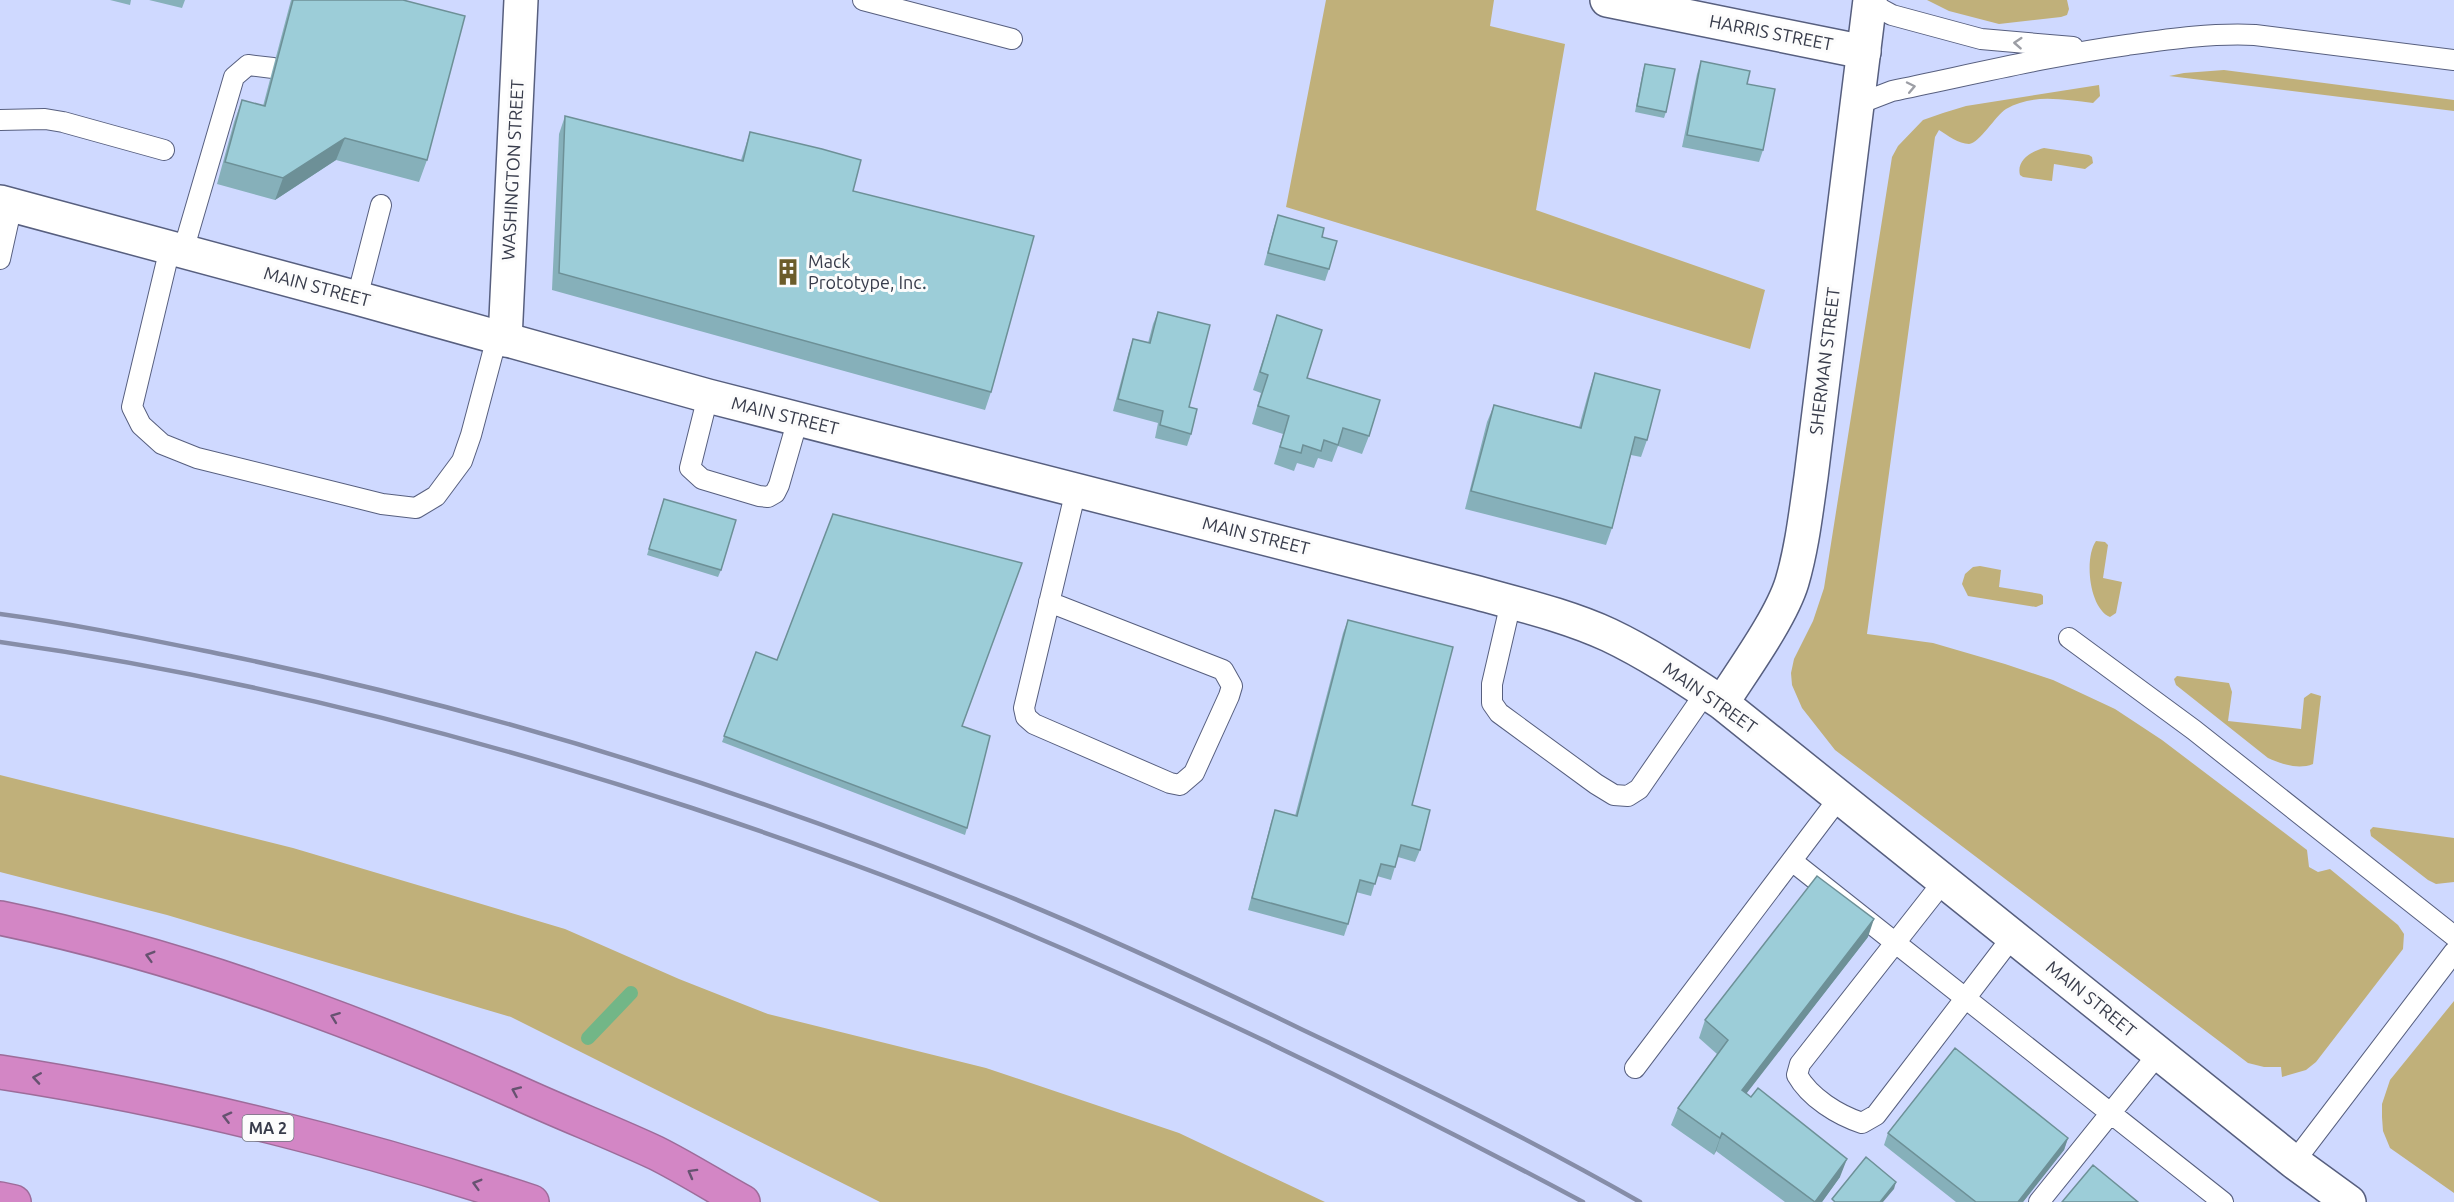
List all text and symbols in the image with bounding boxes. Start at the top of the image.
street label: HARRIS STREET [1708,10,1835,54]
one-way arrow [2013,37,2022,50]
street label: WASHINGTON STREET [497,79,527,261]
one-way arrow [1906,81,1916,94]
place label: Mack Prototype, Inc. [808,251,926,292]
building icon: Mack Prototype, Inc. [773,257,803,287]
street label: MAIN STREET [262,262,373,310]
street label: SHERMAN STREET [1805,286,1843,436]
street label: MAIN STREET [730,392,841,438]
street label: MAIN STREET [1201,512,1312,558]
street label: MAIN STREET [1660,658,1761,737]
one-way arrow [145,951,156,963]
street label: MAIN STREET [2043,956,2141,1041]
one-way arrow [330,1012,341,1025]
one-way arrow [32,1072,41,1084]
one-way arrow [511,1087,522,1099]
one-way arrow [223,1112,233,1125]
road number: MA 2 [242,1115,294,1141]
one-way arrow [688,1169,698,1181]
one-way arrow [472,1179,483,1191]

